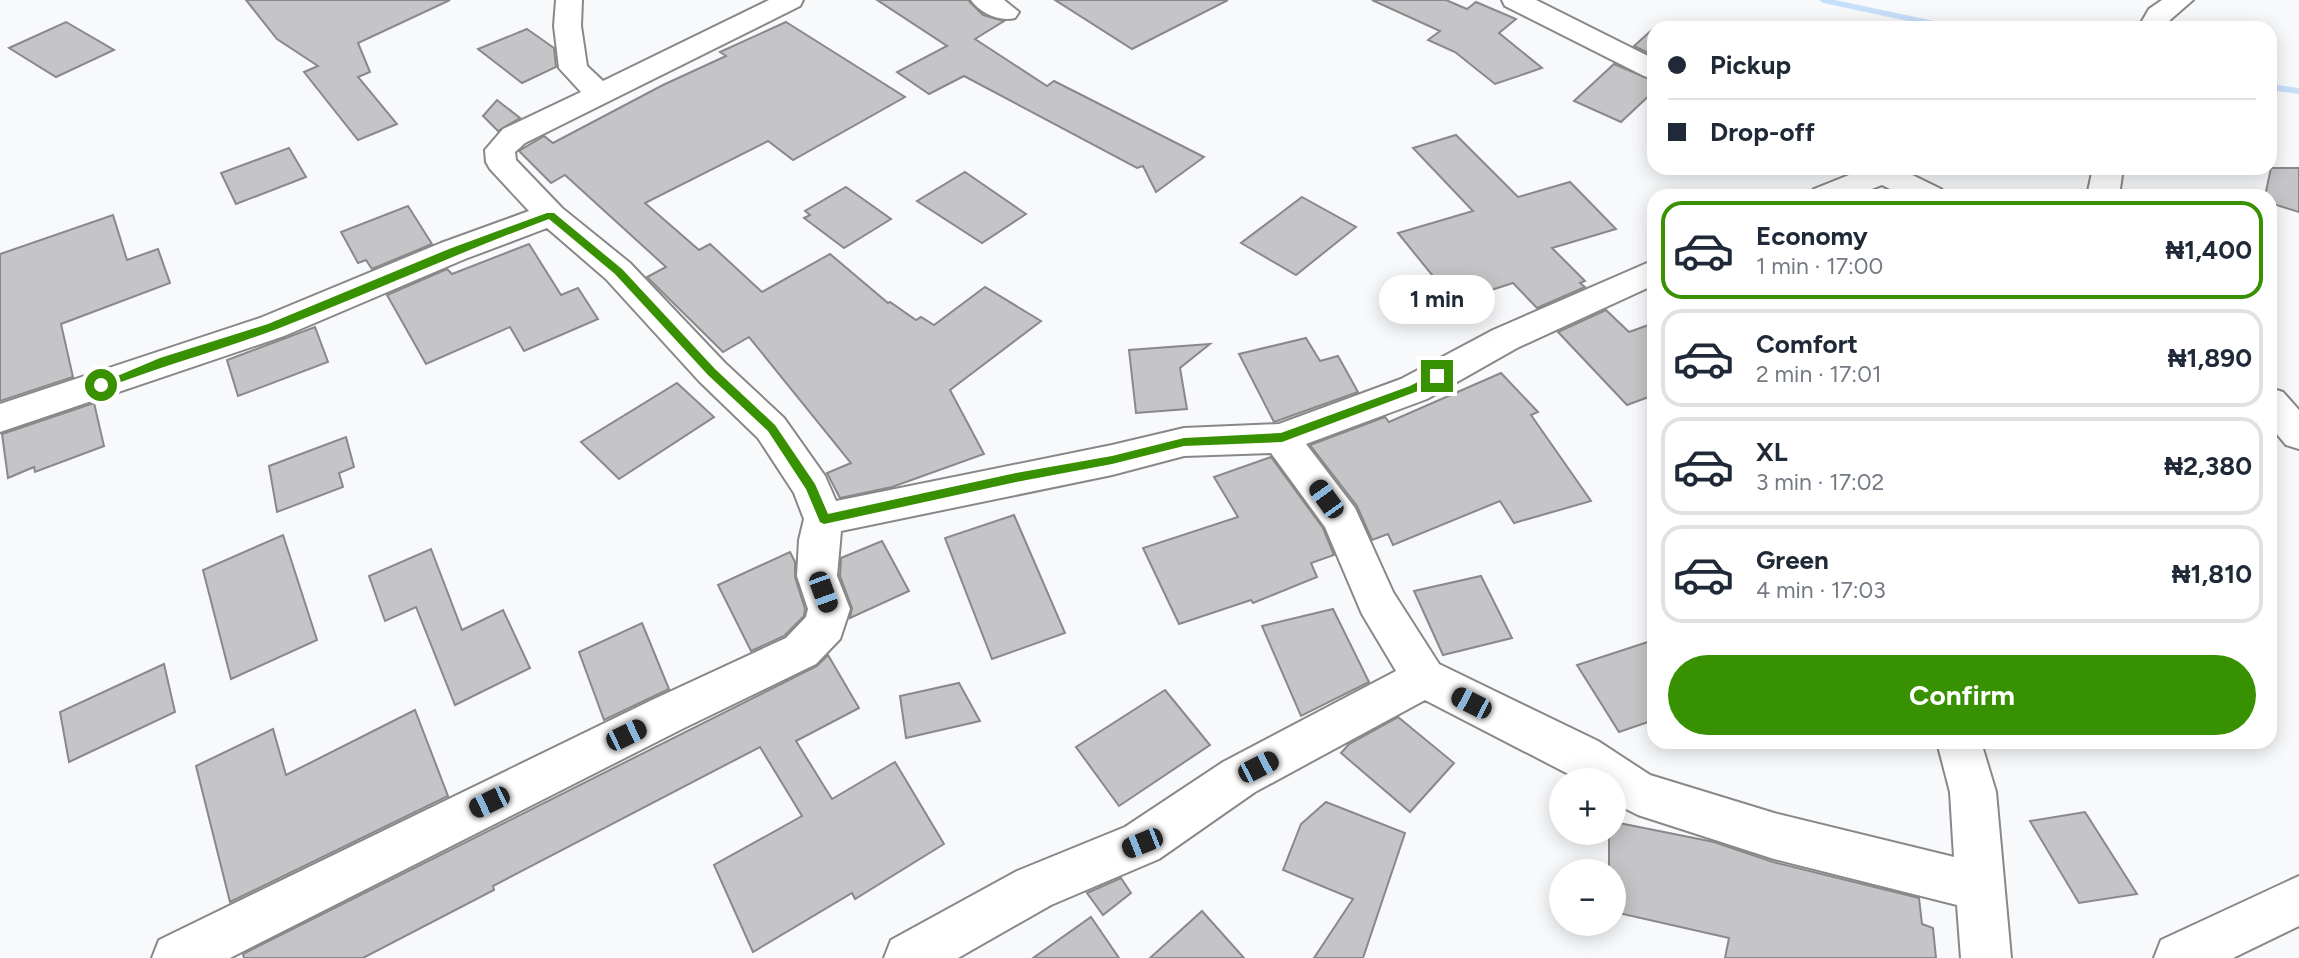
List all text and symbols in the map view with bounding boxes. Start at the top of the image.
text: Pickup [1710,49,1791,81]
text: Drop-off [1710,116,1815,148]
icon: car [1672,219,1735,282]
text: Economy [1756,220,1868,252]
text: ₦1,400 [2165,234,2252,266]
text: 1 min · 17:00 [1756,252,1883,280]
callout: 1 min [1379,274,1495,324]
text: 1 min [1410,285,1464,313]
icon: car [1672,327,1735,390]
text: Comfort [1756,328,1858,360]
text: ₦1,890 [2168,342,2252,374]
route end [1421,360,1453,392]
text: 2 min · 17:01 [1756,360,1881,388]
route start [85,369,117,401]
icon: car [1672,435,1735,498]
text: XL [1756,436,1788,468]
text: ₦2,380 [2164,450,2252,482]
text: 3 min · 17:02 [1756,468,1884,496]
car [1306,476,1347,522]
icon: car [1672,543,1735,606]
text: Green [1756,544,1829,576]
text: ₦1,810 [2172,558,2252,590]
car [806,569,841,615]
text: 4 min · 17:03 [1756,576,1886,604]
button: Confirm [1668,655,2256,735]
car [1448,684,1495,722]
car [603,716,650,754]
car [1235,748,1282,786]
map controls [1549,768,1626,936]
button: + [1549,768,1626,845]
car [466,783,513,821]
car [1119,825,1166,861]
button: − [1549,859,1626,936]

